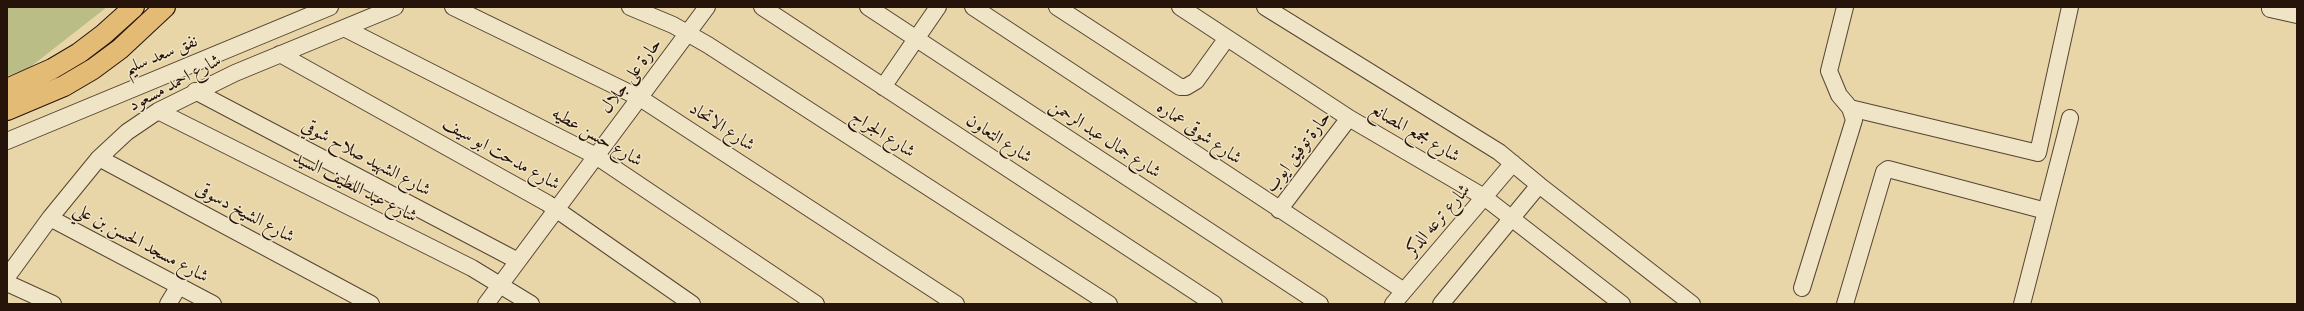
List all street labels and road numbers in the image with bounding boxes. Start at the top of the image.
street label: نفق سعد سليم [121,30,201,80]
street label: حارة على جلال [596,34,666,118]
street label: شارع احمد مسعود [125,49,225,117]
street label: شارع جمال عبد الرحمن [1045,95,1165,183]
street label: شارع شوقى عماره [1152,97,1246,169]
street label: شارع الاتحاد [685,98,759,156]
street label: شارع مجمع المصانع [1366,99,1464,167]
street label: شارع حسن عطيه [548,102,646,172]
street label: شارع الجراج [847,105,919,163]
street label: حارة توفيق ايوب [1260,107,1336,197]
street label: شارع التعاون [962,110,1036,168]
street label: شارع مدحت ابو سيف [438,113,564,195]
street label: شارع الشهيد صلاح شوقي [298,115,434,201]
street label: شارع عبد اللطيف السيد [289,146,421,228]
street label: شارع الشيخ دسوقى [192,178,298,248]
street label: شارع ترعه الدكر [1401,180,1475,260]
street label: شارع مسجد الحسن بن علي [70,198,212,288]

